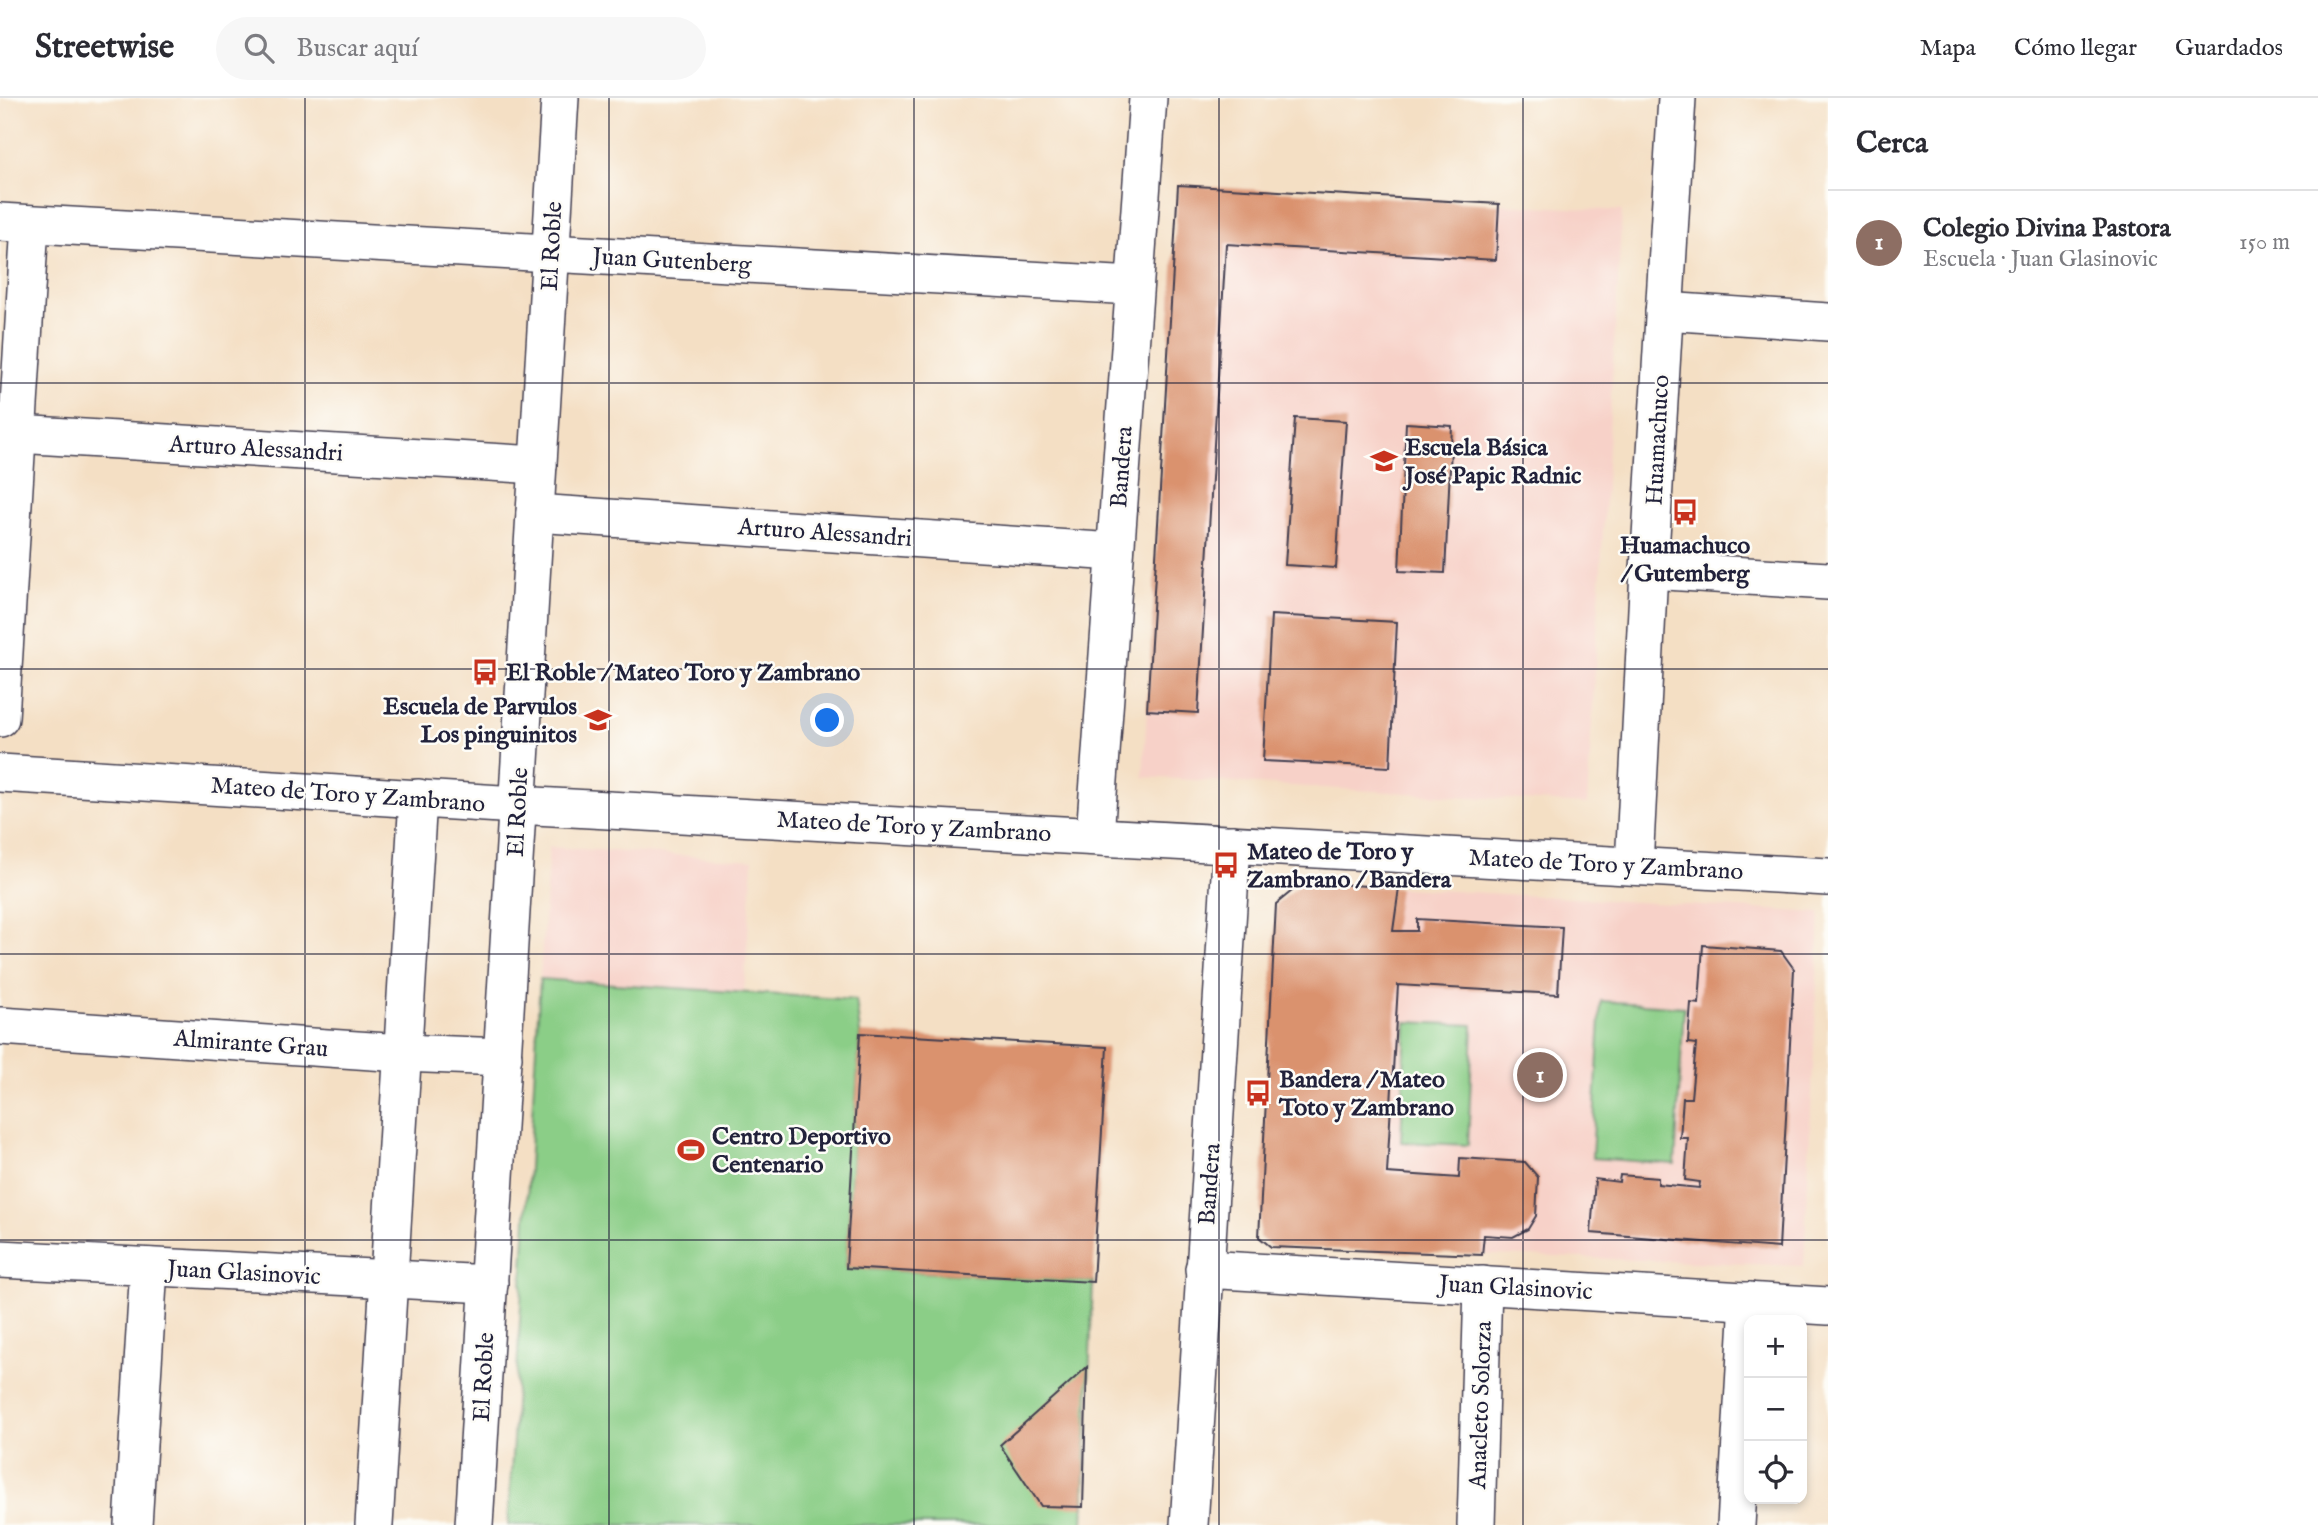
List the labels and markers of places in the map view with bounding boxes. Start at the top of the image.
place label: Escuela Básica José Papic Radnic [1402,433,1581,492]
school or university icon: Escuela Básica José Papic Radnic [1369,446,1399,476]
bus stop icon: Huamachuco / Gutemberg [1670,497,1700,527]
place label: Huamachuco / Gutemberg [1620,531,1750,590]
bus stop icon: El Roble / Mateo Toro y Zambrano [470,657,500,687]
place label: El Roble / Mateo Toro y Zambrano [506,658,860,689]
place label: Escuela de Parvulos Los pinguinitos [383,692,578,751]
school or university icon: Escuela de Parvulos Los pinguinitos [583,705,613,735]
place label: Mateo de Toro y Zambrano / Bandera [1247,837,1452,896]
bus stop icon: Mateo de Toro y Zambrano / Bandera [1211,850,1241,880]
pin: 1 [1517,1049,1563,1101]
place label: Bandera / Mateo Toto y Zambrano [1278,1065,1454,1124]
bus stop icon: Bandera / Mateo Toto y Zambrano [1243,1078,1273,1108]
place label: Centro Deportivo Centenario [712,1122,891,1181]
sports icon: Centro Deportivo Centenario [676,1135,706,1165]

